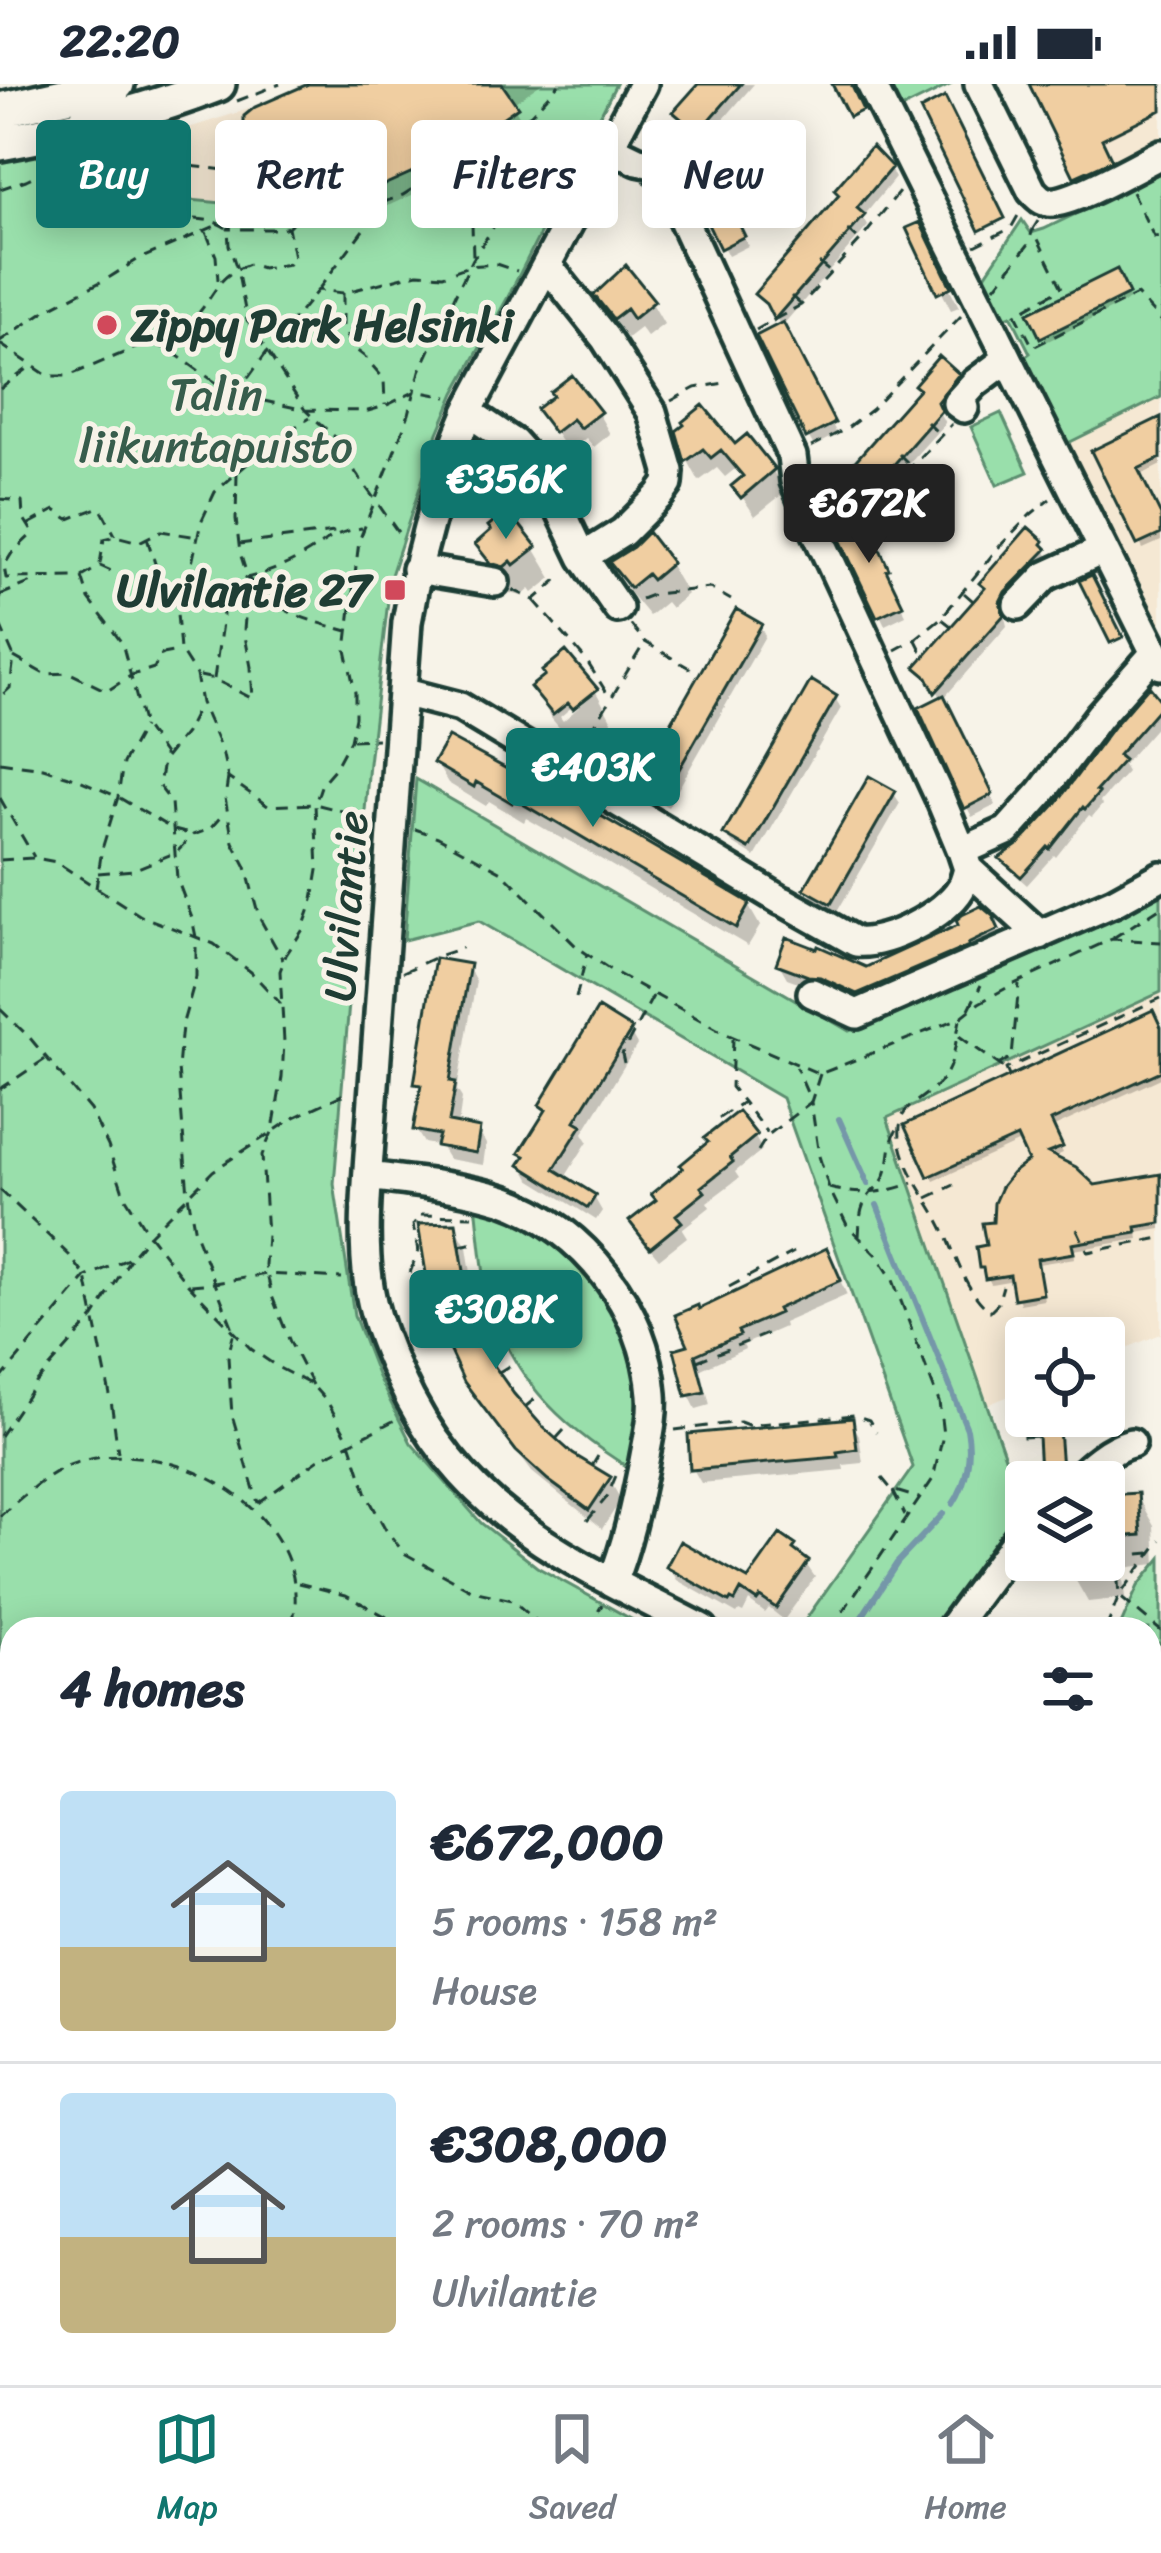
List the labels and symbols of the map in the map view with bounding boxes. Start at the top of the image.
place label: Zippy Park Helsinki [130,286,516,366]
marker: Zippy Park Helsinki [94,312,120,338]
park label: Talin liikuntapuisto [79,355,353,487]
pin: €356K [422,440,590,542]
pin: €672K [785,464,953,566]
place label: Ulvilantie 27 [117,551,374,631]
marker: Ulvilantie 27 [382,577,408,603]
pin: €403K [509,728,677,830]
street label: Ulvilantie [299,808,393,1004]
pin: €308K [412,1270,580,1372]

